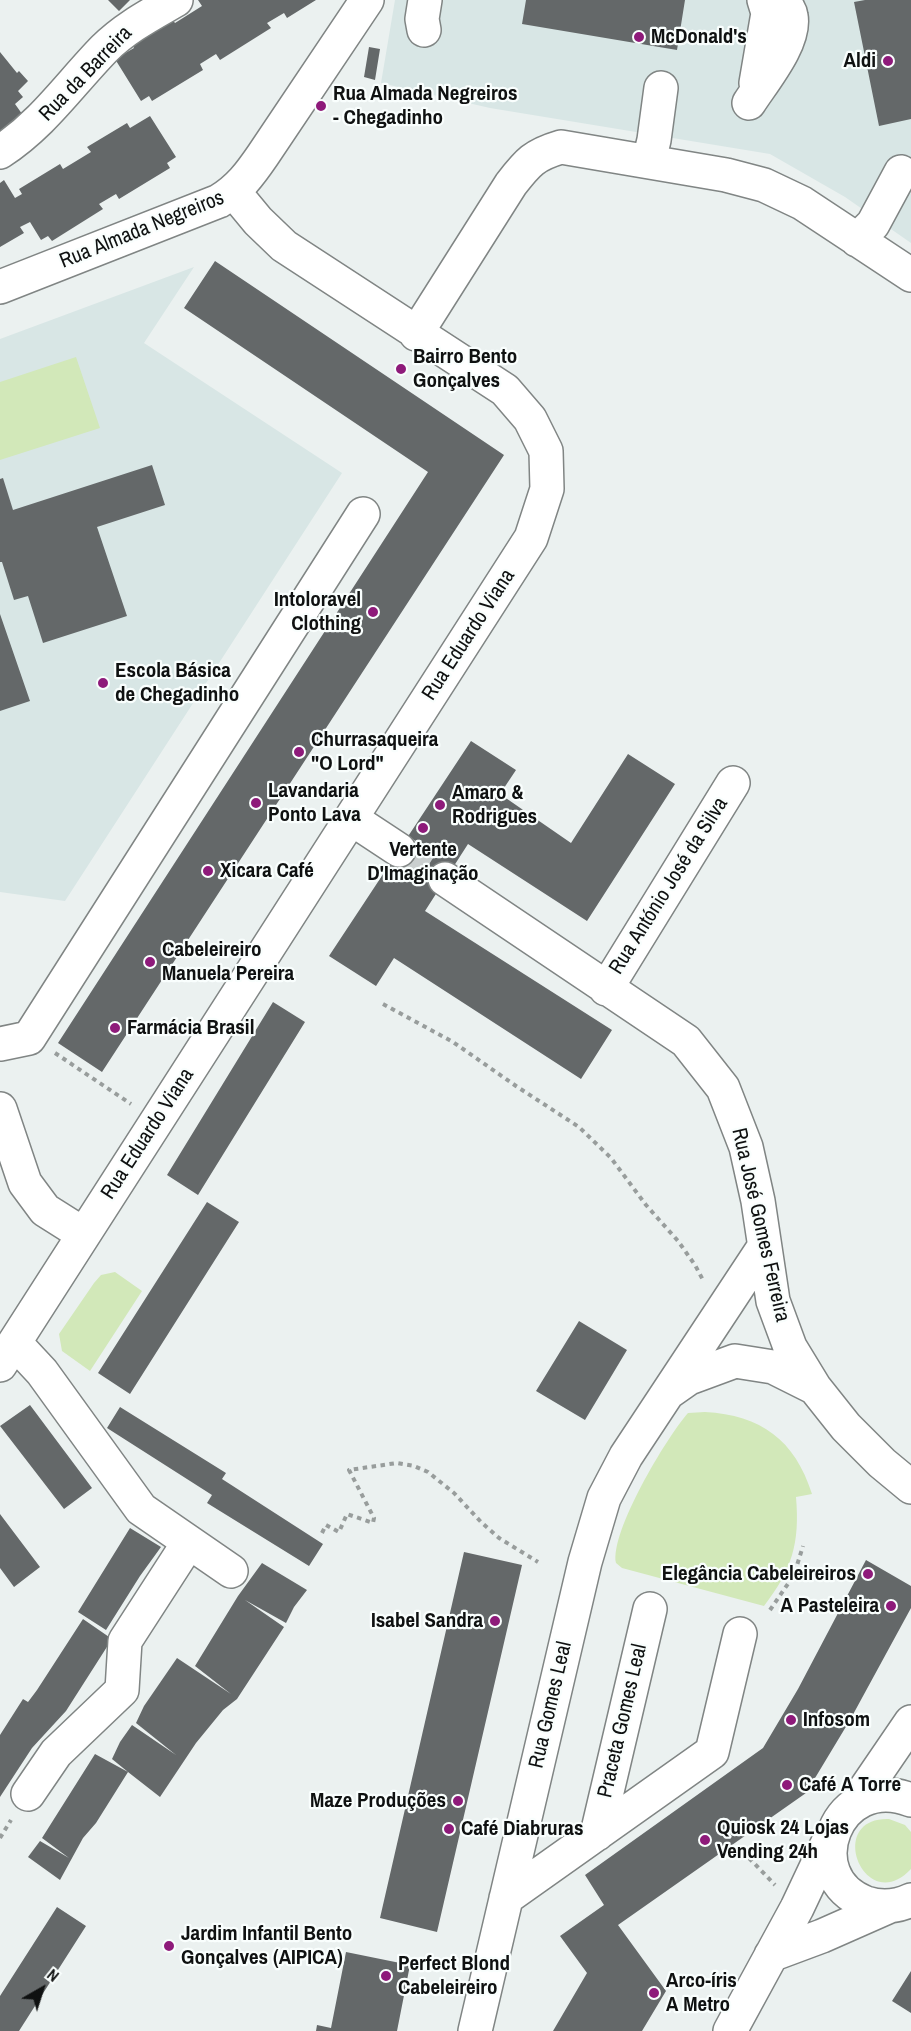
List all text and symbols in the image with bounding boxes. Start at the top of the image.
street label: Rua da Barreira [34,21,138,127]
place label: McDonald's [651,24,747,50]
marker: McDonald's [632,30,646,44]
place label: Aldi [843,48,876,74]
marker: Aldi [881,54,895,68]
place label: Rua Almada Negreiros - Chegadinho [333,81,518,131]
marker: Rua Almada Negreiros - Chegadinho [314,99,328,113]
street label: Rua Almada Negreiros [56,186,228,274]
place label: Bairro Bento Gonçalves [413,344,517,394]
marker: Bairro Bento Gonçalves [394,362,408,376]
street label: Rua Eduardo Viana [417,565,521,705]
place label: Intoloravel Clothing [274,587,361,637]
marker: Intoloravel Clothing [366,605,380,619]
place label: Escola Básica de Chegadinho [115,658,239,708]
marker: Escola Básica de Chegadinho [96,676,110,690]
place label: Churrasaqueira "O Lord" [311,727,438,777]
marker: Churrasaqueira "O Lord" [292,745,306,759]
place label: Lavandaria Ponto Lava [268,778,361,828]
place label: Amaro & Rodrigues [452,780,537,830]
street label: Rua António José da Silva [604,793,734,979]
marker: Lavandaria Ponto Lava [249,796,263,810]
marker: Amaro & Rodrigues [433,798,447,812]
marker: Vertente D'Imaginação [416,821,430,835]
place label: Vertente D'Imaginação [367,837,479,887]
place label: Xicara Café [220,858,314,884]
marker: Xicara Café [201,864,215,878]
place label: Cabeleireiro Manuela Pereira [162,937,294,987]
marker: Cabeleireiro Manuela Pereira [143,955,157,969]
place label: Farmácia Brasil [127,1015,254,1041]
marker: Farmácia Brasil [108,1021,122,1035]
street label: Rua Eduardo Viana [96,1064,200,1204]
street label: Rua José Gomes Ferreira [725,1126,795,1324]
place label: Elegância Cabeleireiros [662,1561,856,1587]
marker: Elegância Cabeleireiros [861,1567,875,1581]
place label: A Pasteleira [780,1593,879,1619]
marker: A Pasteleira [884,1599,898,1613]
place label: Isabel Sandra [371,1608,483,1634]
marker: Isabel Sandra [488,1614,502,1628]
street label: Rua Gomes Leal [524,1639,578,1771]
street label: Praceta Gomes Leal [593,1642,653,1800]
place label: Infosom [803,1707,870,1733]
marker: Infosom [784,1713,798,1727]
place label: Café A Torre [799,1772,901,1798]
marker: Café A Torre [780,1778,794,1792]
place label: Maze Produções [310,1788,446,1814]
marker: Maze Produções [451,1794,465,1808]
place label: Quiosk 24 Lojas Vending 24h [717,1815,849,1865]
place label: Café Diabruras [461,1816,583,1842]
marker: Café Diabruras [442,1822,456,1836]
marker: Quiosk 24 Lojas Vending 24h [698,1833,712,1847]
place label: Jardim Infantil Bento Gonçalves (AIPICA) [181,1921,352,1971]
marker: Jardim Infantil Bento Gonçalves (AIPICA) [162,1939,176,1953]
place label: Perfect Blond Cabeleireiro [398,1951,510,2001]
north arrow [12,1959,72,2019]
text: N [43,1963,64,1987]
place label: Arco-íris A Metro [666,1968,737,2018]
marker: Perfect Blond Cabeleireiro [379,1969,393,1983]
marker: Arco-íris A Metro [647,1986,661,2000]

